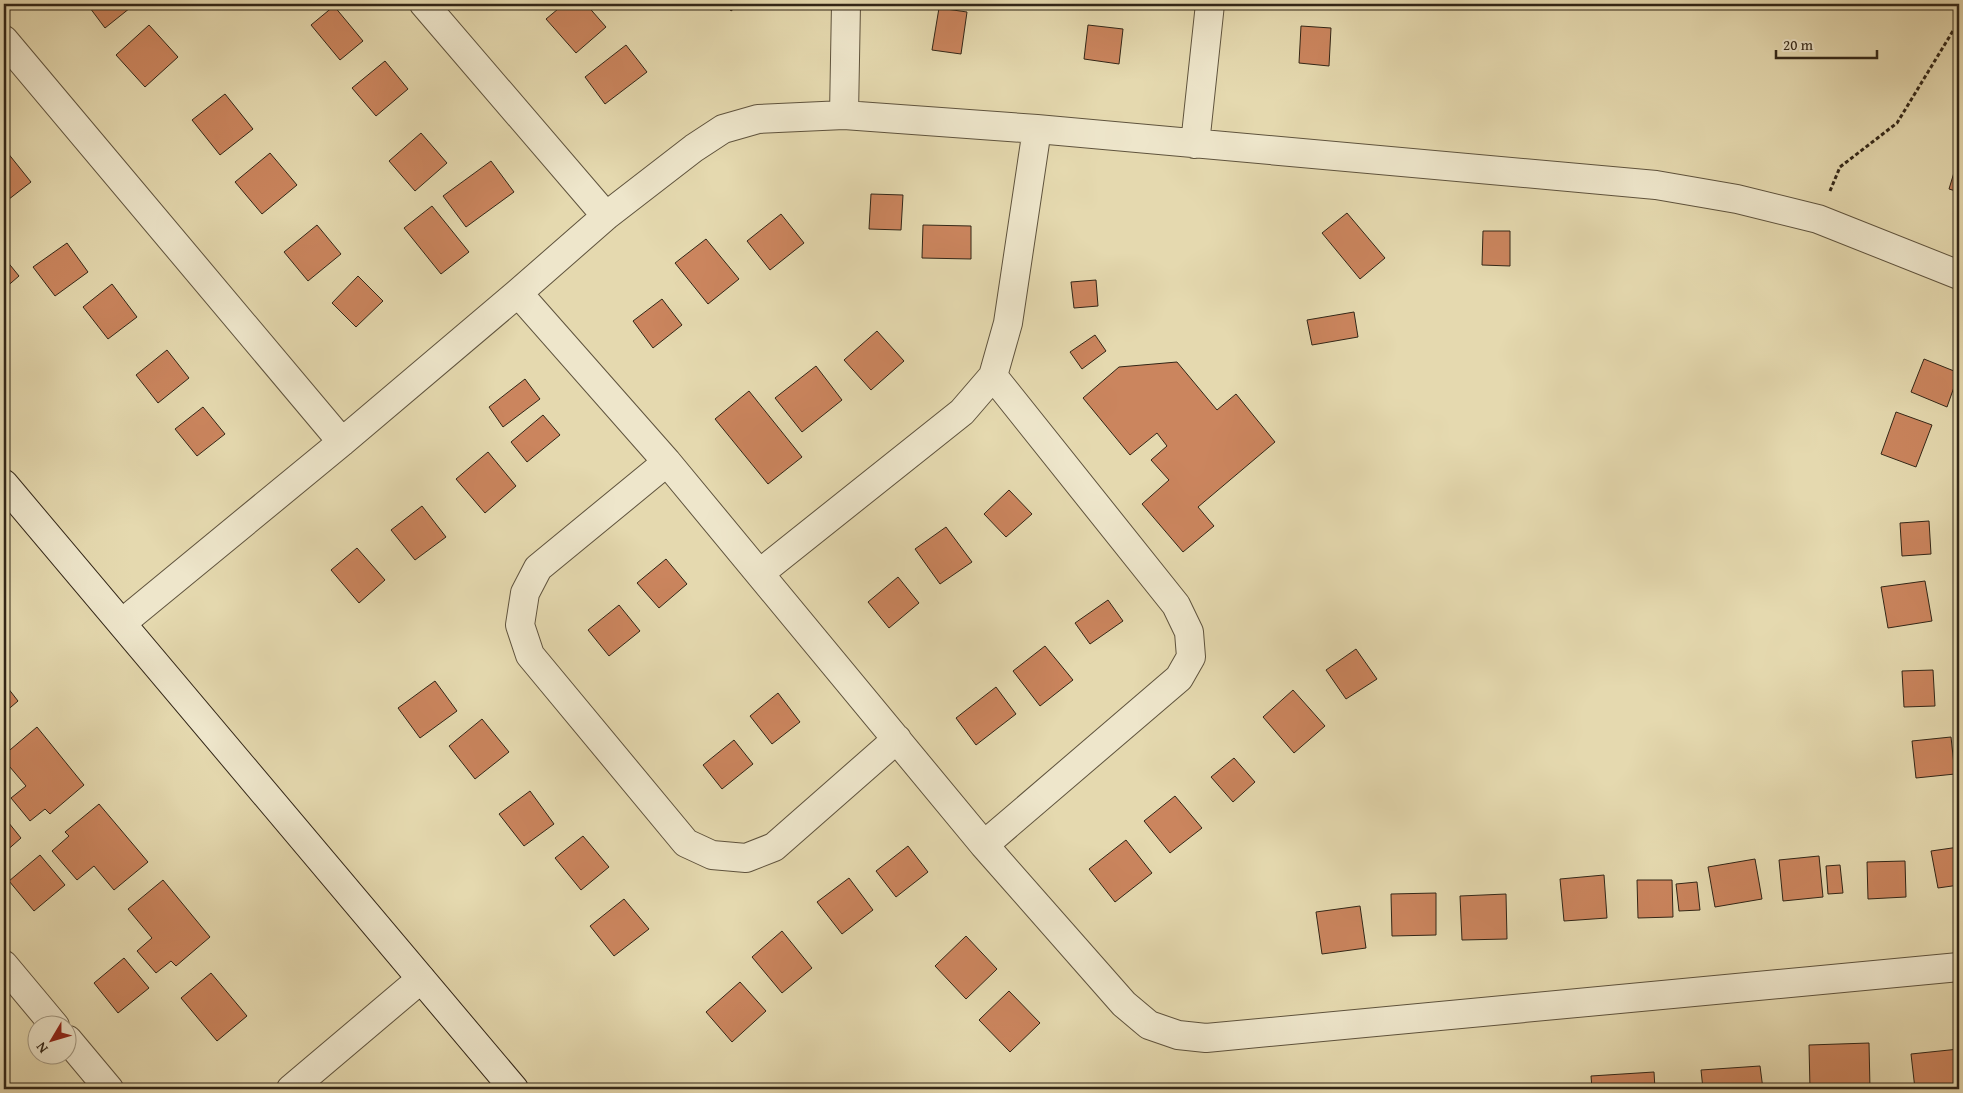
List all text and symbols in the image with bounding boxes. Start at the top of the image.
scale bar [1776,28,1877,60]
text: 20 m [1783,34,1814,55]
north arrow [28,1016,78,1066]
text: N [31,1038,53,1058]

